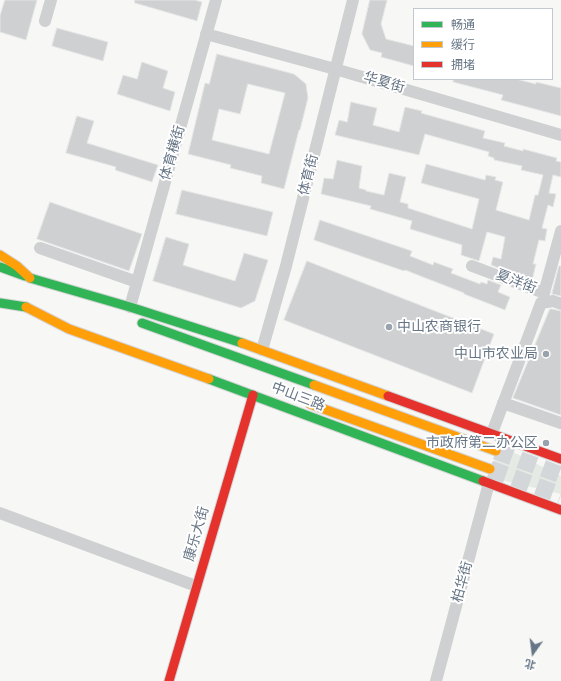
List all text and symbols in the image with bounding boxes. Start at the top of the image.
legend [413,8,553,80]
text: 畅通 [451,17,475,33]
text: 缓行 [451,37,475,53]
text: 拥堵 [451,57,475,73]
street label: 华夏街 [361,69,407,97]
street label: 体育横街 [157,124,189,182]
street label: 体育街 [296,153,322,197]
street label: 夏洋街 [493,267,539,297]
place label: 中山农商银行 [397,319,481,335]
marker: 中山农商银行 [384,322,394,332]
place label: 中山市农业局 [454,346,538,362]
marker: 中山市农业局 [541,349,551,359]
street label: 中山三路 [269,379,327,415]
place label: 市政府第二办公区 [426,435,538,451]
marker: 市政府第二办公区 [541,438,551,448]
street label: 康乐大街 [181,505,213,563]
street label: 柏华街 [449,560,477,604]
north arrow [513,633,553,673]
text: 北 [523,657,537,673]

